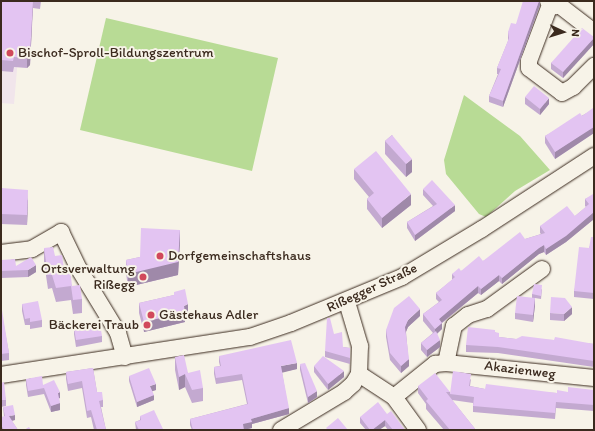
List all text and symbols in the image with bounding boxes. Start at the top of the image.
north arrow [543,12,583,52]
text: N [569,29,582,37]
place label: Bischof-Sproll-Bildungszentrum [18,45,214,61]
marker: Bischof-Sproll-Bildungszentrum [5,48,15,58]
place label: Dorfgemeinschaftshaus [168,248,311,264]
marker: Dorfgemeinschaftshaus [155,251,165,261]
street label: Rißegger Straße [324,260,420,316]
place label: Ortsverwaltung Rißegg [41,261,135,294]
marker: Ortsverwaltung Rißegg [138,272,148,282]
place label: Gästehaus Adler [159,307,258,323]
marker: Gästehaus Adler [146,310,156,320]
place label: Bäckerei Traub [49,317,139,333]
marker: Bäckerei Traub [142,320,152,330]
street label: Akazienweg [484,357,556,383]

